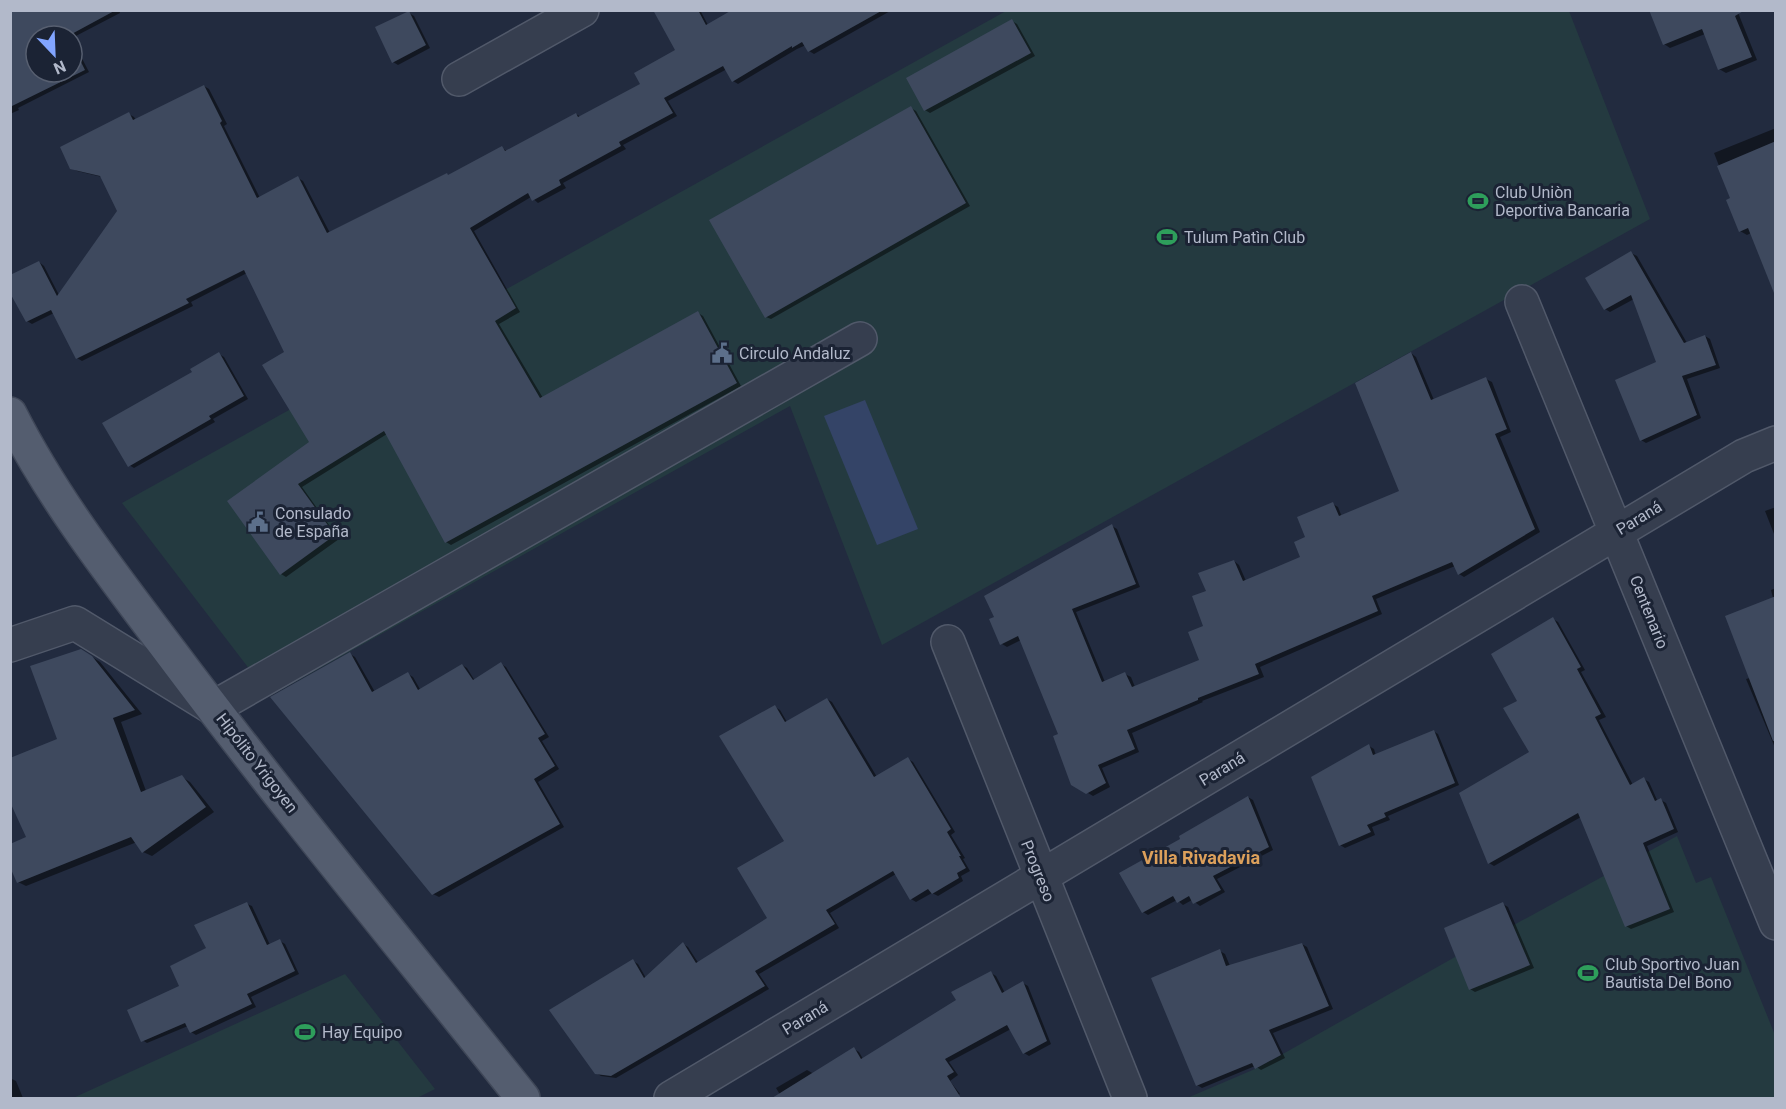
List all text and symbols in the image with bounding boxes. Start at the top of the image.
north arrow [24,24,84,84]
text: N [51,56,69,78]
place label: Club Uniòn Deportiva Bancaria [1495,183,1630,220]
sports icon: Club Uniòn Deportiva Bancaria [1466,189,1490,213]
sports icon: Tulum Patìn Club [1155,225,1179,249]
place label: Tulum Patìn Club [1184,228,1305,247]
public building icon: Circulo Andaluz [710,341,734,365]
place label: Circulo Andaluz [739,344,850,363]
street label: Paraná [1613,497,1665,539]
place label: Consulado de España [275,504,351,541]
public building icon: Consulado de España [246,510,270,534]
street label: Centenario [1626,573,1672,651]
street label: Hipólito Yrigoyen [212,710,302,816]
street label: Paraná [1196,748,1248,790]
street label: Progreso [1017,837,1059,905]
district label: Villa Rivadavia [1142,847,1260,868]
place label: Club Sportivo Juan Bautista Del Bono [1605,955,1740,992]
sports icon: Club Sportivo Juan Bautista Del Bono [1576,961,1600,985]
street label: Paraná [779,997,831,1039]
sports icon: Hay Equipo [293,1020,317,1044]
place label: Hay Equipo [322,1023,402,1042]

